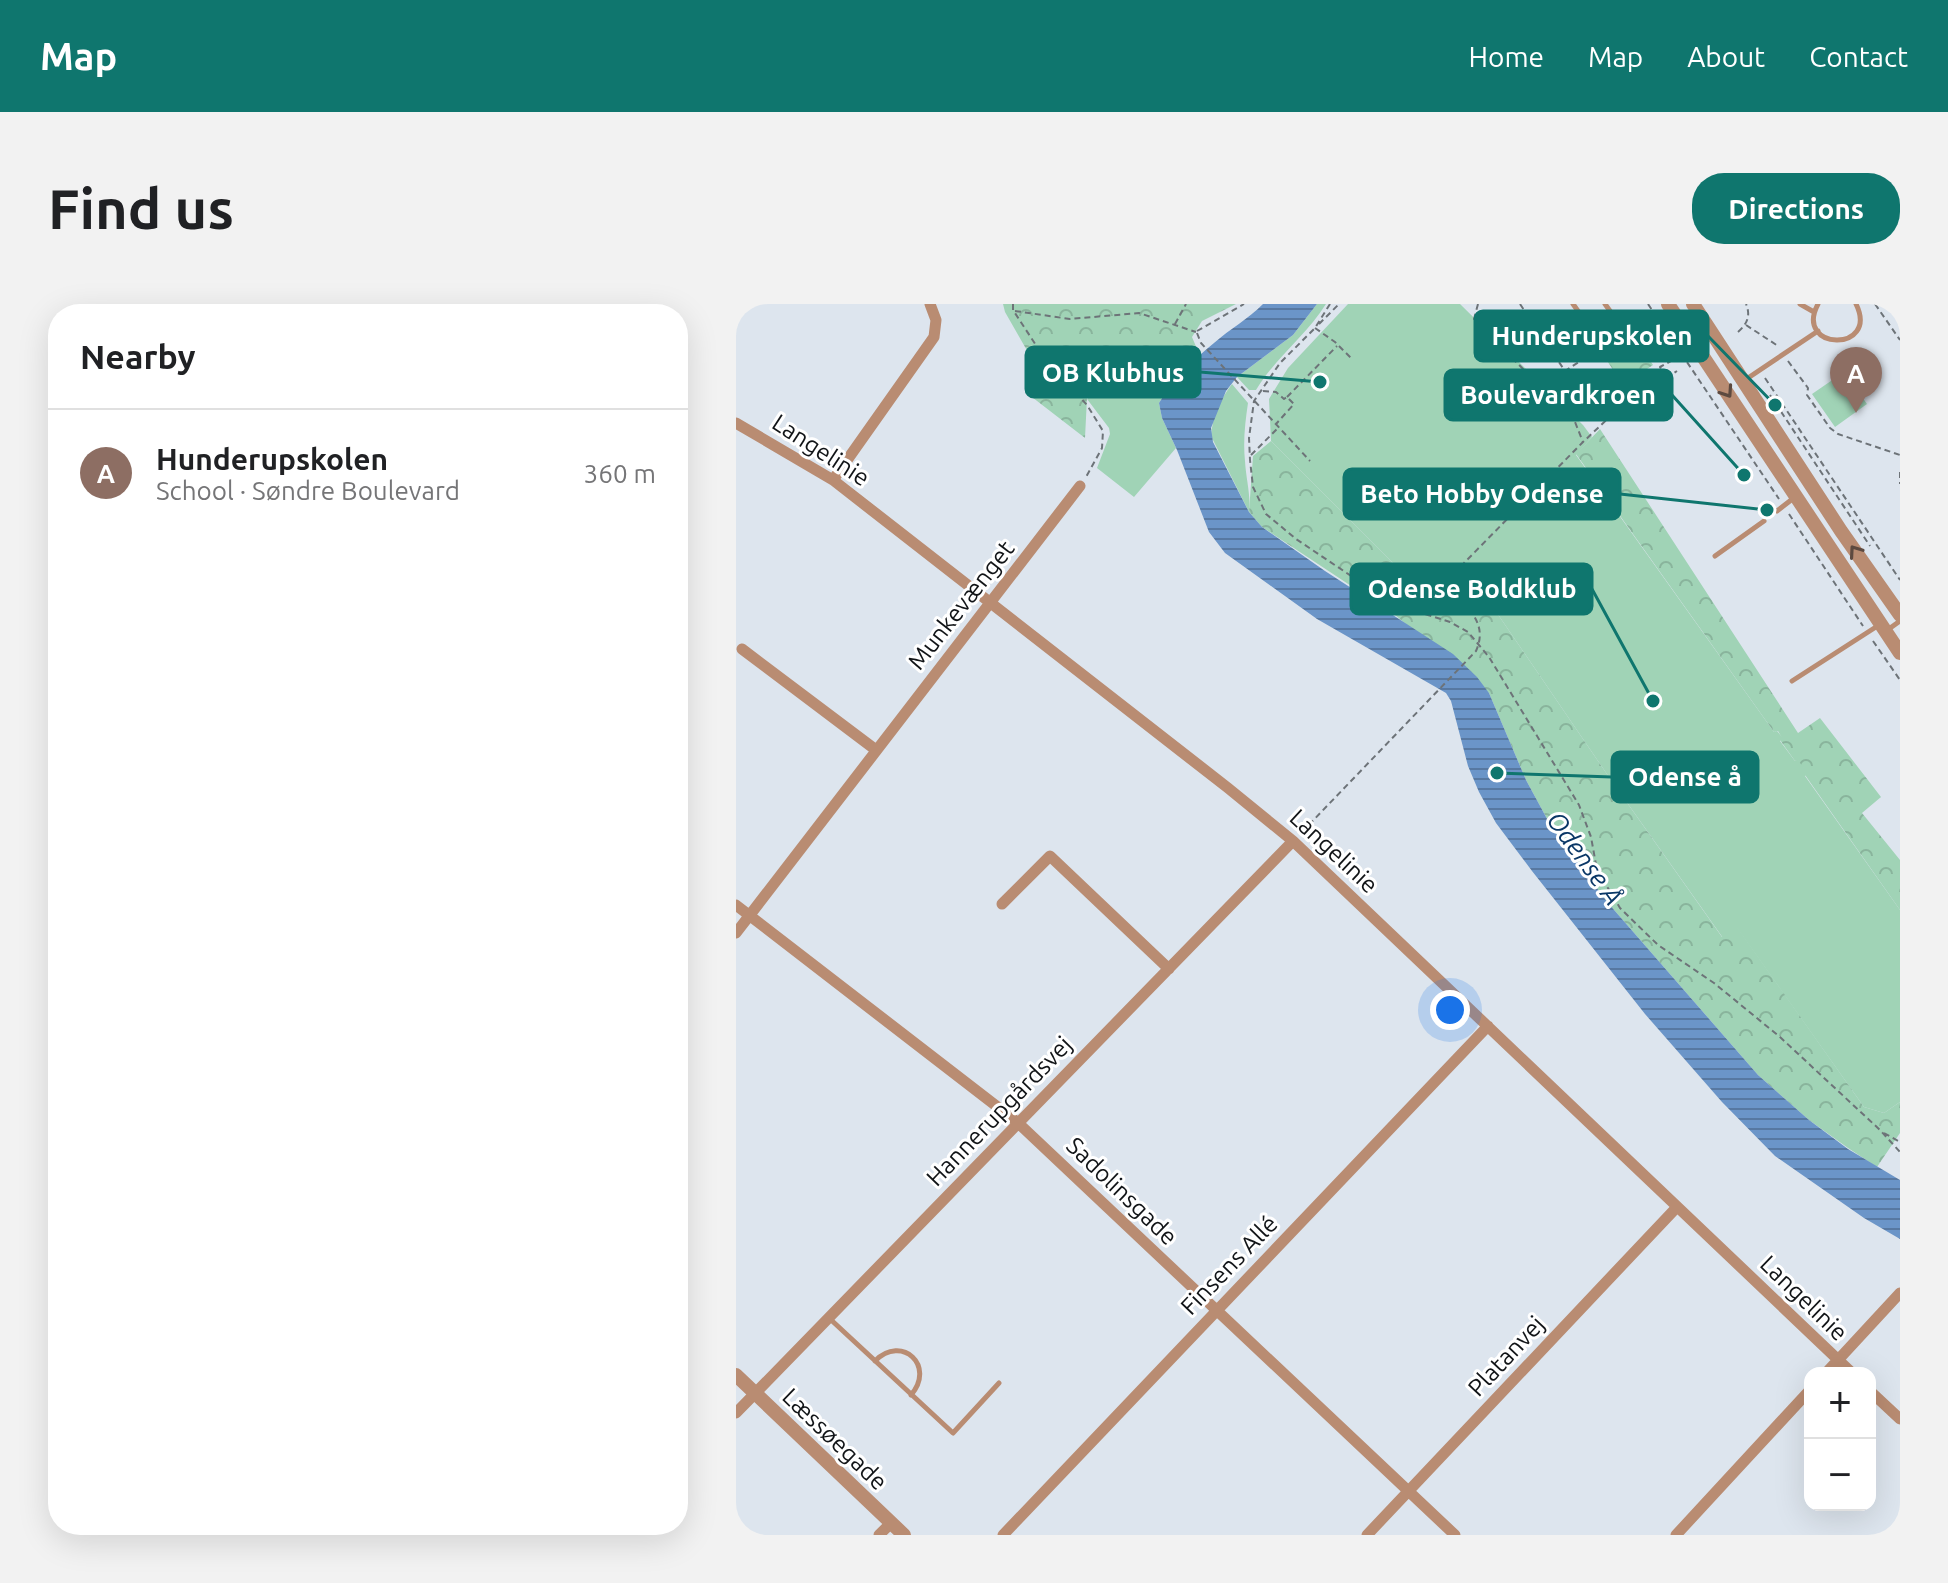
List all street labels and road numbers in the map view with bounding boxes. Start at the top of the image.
street label: Langelinie [767,409,875,491]
street label: Munkevænget [902,535,1020,675]
street label: Langelinie [1284,804,1384,898]
street label: Hannerupgårdsvej [921,1031,1077,1191]
street label: Sadolinsgade [1061,1132,1183,1250]
street label: Finsens Allé [1175,1210,1283,1320]
street label: Langelinie [1755,1250,1853,1346]
street label: Platanvej [1462,1311,1550,1401]
street label: Læssøegade [777,1383,893,1495]

